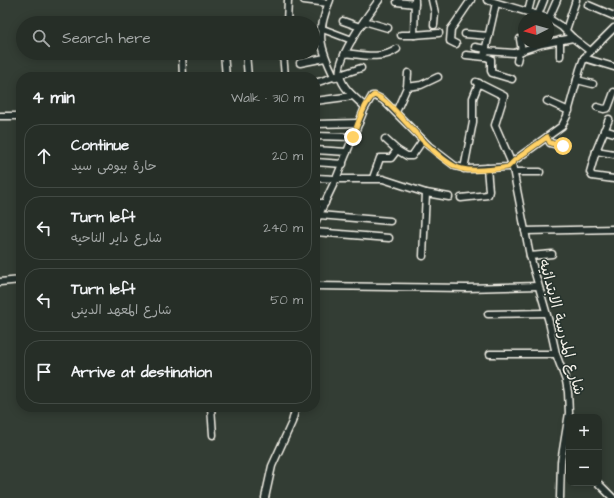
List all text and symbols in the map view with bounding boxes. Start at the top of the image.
north arrow [518,12,554,48]
search box [16,16,320,60]
icon: search [30,27,52,49]
text: Search here [62,28,151,49]
text: 4 min [32,86,75,110]
text: Walk · 310 m [231,89,304,107]
route end [344,128,362,146]
text: Continue [71,135,129,156]
route start [554,137,572,155]
icon: ahead [33,145,55,167]
text: 20 m [272,147,303,165]
text: حارة بيومى سيد [71,157,157,175]
text: Turn left [71,207,135,228]
icon: left [33,217,55,239]
text: 240 m [263,219,303,237]
text: شارع داير الناحيه [71,229,162,247]
street label: شارع المدرسة الابتدائيه [533,257,590,397]
text: Turn left [71,279,135,300]
icon: left [33,289,55,311]
text: 50 m [270,291,303,309]
text: شارع المعهد الدينى [71,301,171,319]
icon: arrive [33,361,55,383]
text: Arrive at destination [71,362,212,383]
map controls [566,414,602,486]
button: + [566,414,602,450]
button: − [566,450,602,486]

